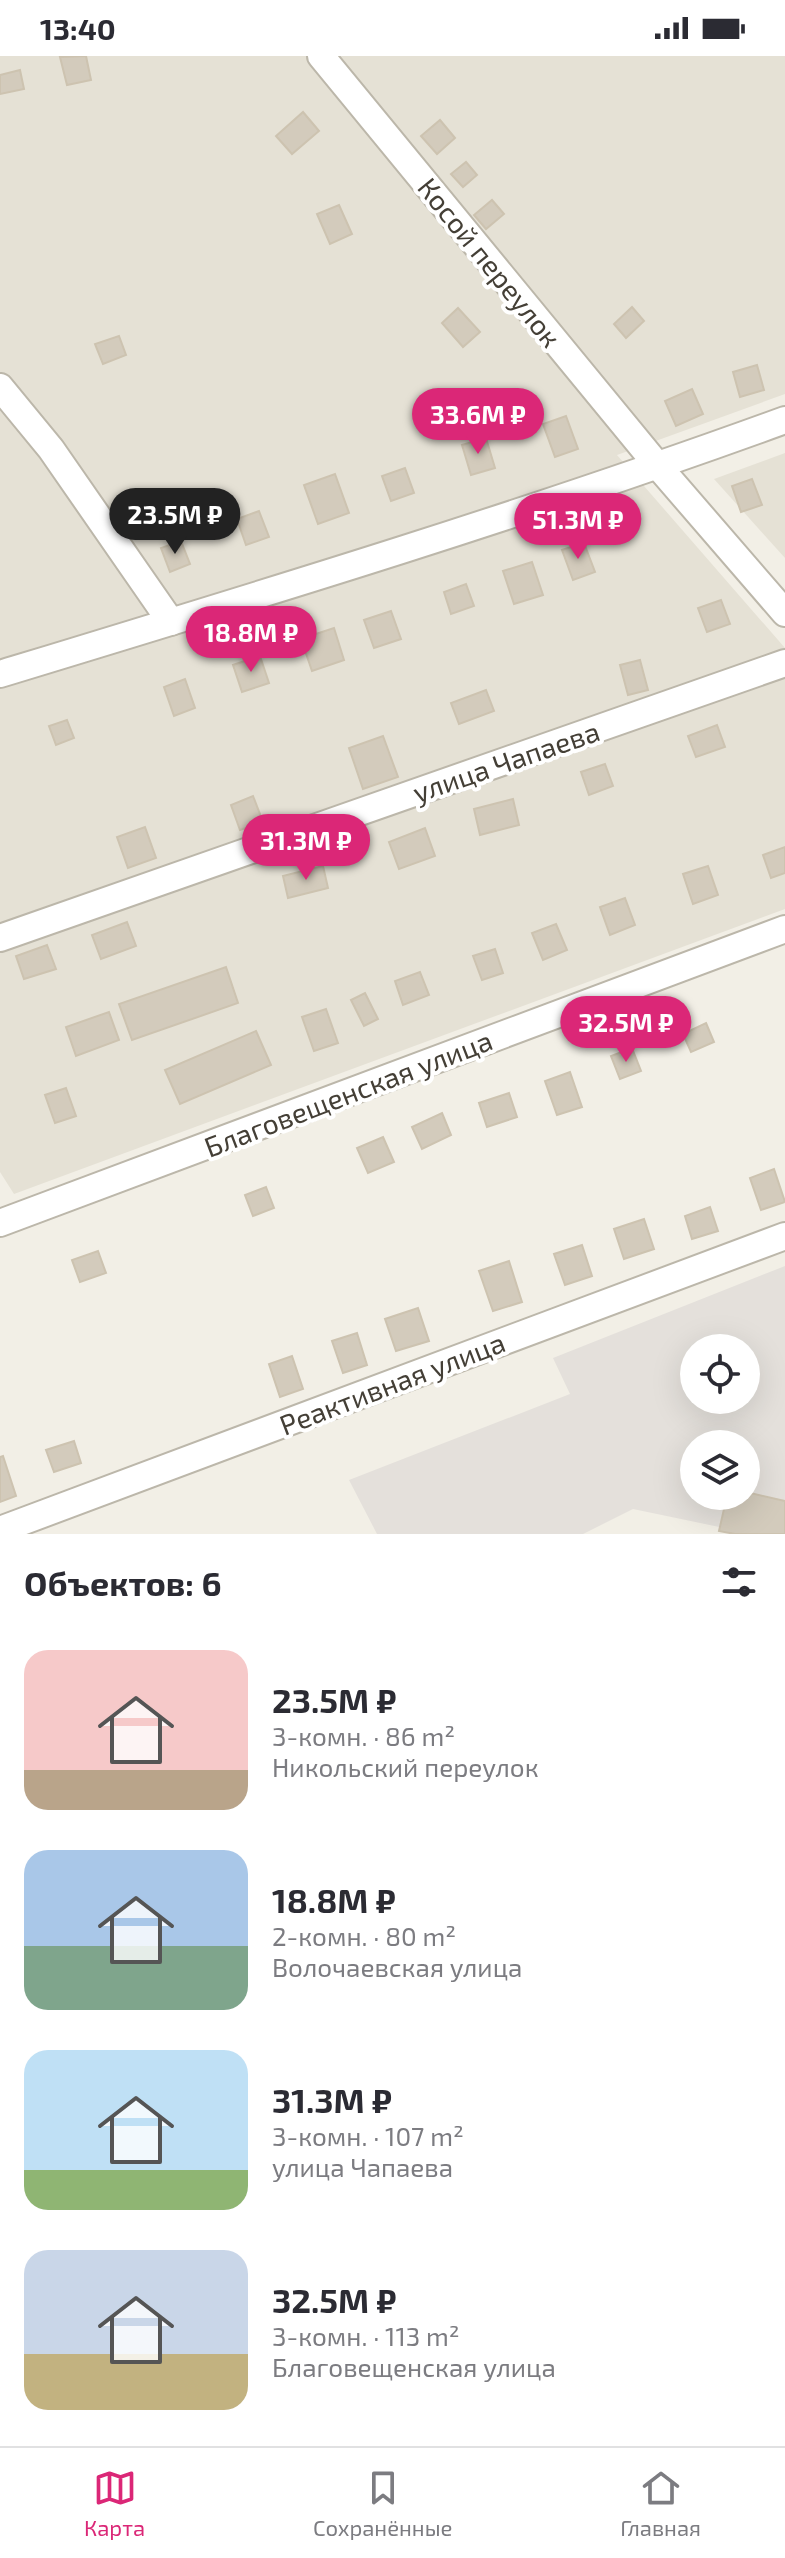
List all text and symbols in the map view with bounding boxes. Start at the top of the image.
text: 13:40 [40,10,116,46]
street label: Косой переулок [411,170,569,354]
pin: 33.6M ₽ [404,388,552,456]
text: 33.6M ₽ [430,398,526,429]
pin: 23.5M ₽ [101,488,249,556]
pin: 51.3M ₽ [504,493,652,561]
text: 23.5M ₽ [127,498,223,529]
text: 51.3M ₽ [532,503,624,534]
pin: 18.8M ₽ [177,606,325,674]
text: 18.8M ₽ [204,616,298,647]
street label: улица Чапаева [408,713,604,809]
pin: 31.3M ₽ [232,814,380,882]
text: 31.3M ₽ [260,824,352,855]
pin: 32.5M ₽ [552,996,700,1064]
text: 32.5M ₽ [578,1006,674,1037]
street label: Благовещенская улица [199,1022,497,1164]
street label: Реактивная улица [274,1324,510,1442]
map controls [680,1334,760,1510]
button: locate [680,1334,760,1414]
button: layers [680,1430,760,1510]
icon: filters [717,1560,761,1604]
text: Объектов: 6 [24,1562,222,1603]
text: 23.5M ₽ [272,1679,397,1720]
icon: home [88,1682,184,1778]
text: 3-комн. · 86 m² [272,1720,455,1751]
text: Никольский переулок [272,1751,539,1782]
text: 18.8M ₽ [272,1879,396,1920]
icon: home [88,1882,184,1978]
text: 2-комн. · 80 m² [272,1920,456,1951]
text: Волочаевская улица [272,1951,522,1982]
text: 31.3M ₽ [272,2079,392,2120]
icon: home [88,2082,184,2178]
text: 3-комн. · 107 m² [272,2120,464,2151]
text: улица Чапаева [272,2151,453,2182]
text: 32.5M ₽ [272,2279,397,2320]
icon: home [88,2282,184,2378]
text: 3-комн. · 113 m² [272,2320,460,2351]
text: Благовещенская улица [272,2351,556,2382]
tab: Карта [84,2466,145,2540]
tab: Сохранённые [313,2466,452,2540]
tab: Главная [620,2466,701,2540]

